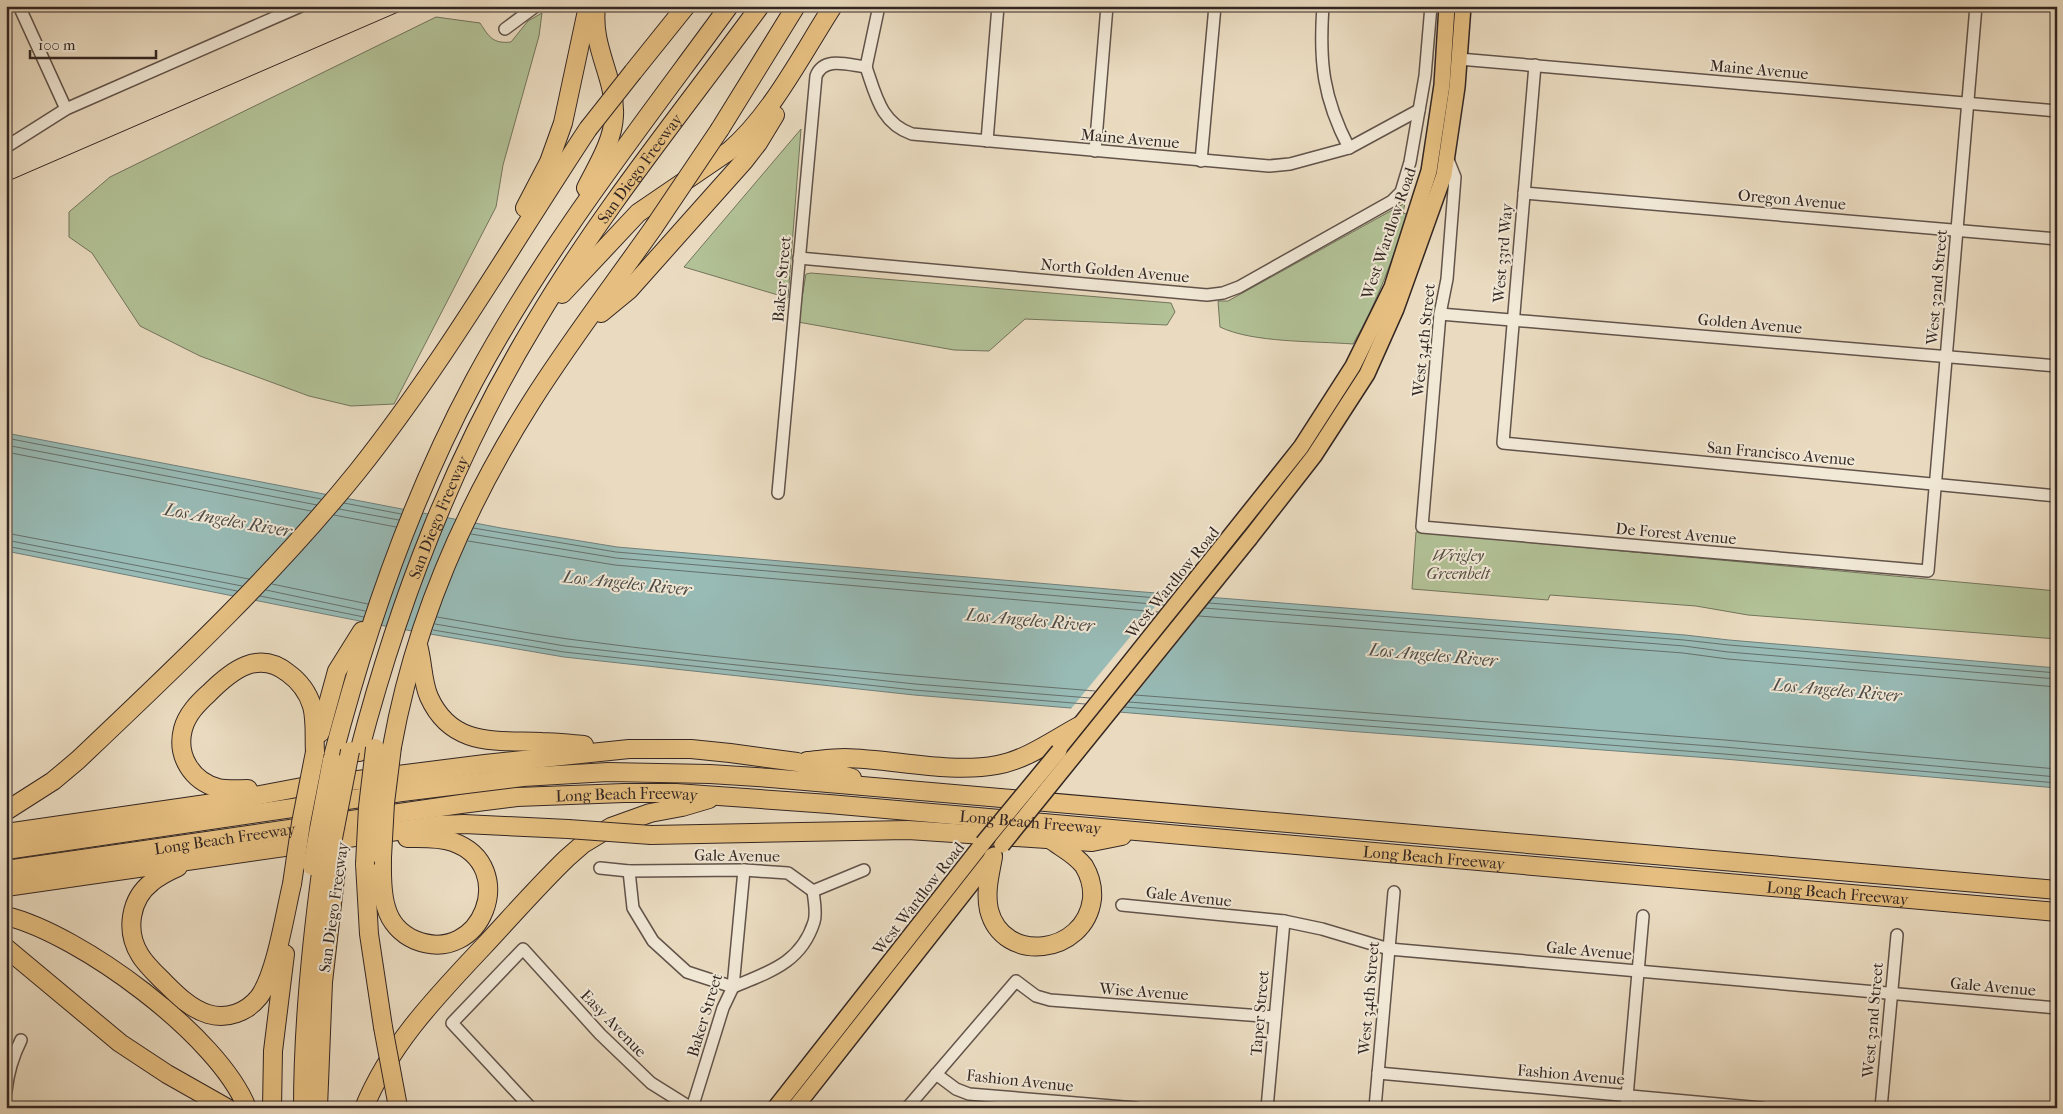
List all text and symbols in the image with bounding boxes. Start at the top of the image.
scale bar [30,28,156,60]
text: 100 m [38,36,76,54]
street label: Maine Avenue [1709,56,1809,83]
street label: San Diego Freeway [593,109,687,227]
street label: Maine Avenue [1080,125,1180,152]
street label: West Wardlow Road [1357,165,1420,302]
street label: Oregon Avenue [1737,185,1847,214]
street label: West 33rd Way [1489,202,1516,305]
street label: West 32nd Street [1922,228,1951,347]
street label: Baker Street [768,235,795,323]
street label: North Golden Avenue [1040,255,1190,286]
street label: West 34th Street [1408,282,1439,399]
street label: Golden Avenue [1697,309,1803,338]
street label: San Francisco Avenue [1706,438,1856,469]
street label: San Diego Freeway [405,452,473,582]
water label: Los Angeles River [161,499,295,542]
street label: De Forest Avenue [1615,519,1737,548]
street label: West Wardlow Road [1121,522,1223,643]
park label: Wrigley Greenbelt [1426,546,1491,583]
water label: Los Angeles River [560,566,694,601]
water label: Los Angeles River [963,604,1097,637]
water label: Los Angeles River [1366,639,1500,672]
water label: Los Angeles River [1770,674,1904,707]
street label: Long Beach Freeway [555,784,699,806]
street label: Long Beach Freeway [959,807,1103,838]
street label: Long Beach Freeway [153,819,297,858]
street label: West Wardlow Road [868,838,969,959]
street label: San Diego Freeway [315,840,352,974]
street label: Long Beach Freeway [1362,842,1506,873]
street label: Gale Avenue [694,845,780,866]
street label: Long Beach Freeway [1766,877,1910,909]
street label: Gale Avenue [1145,883,1233,910]
street label: Gale Avenue [1545,937,1633,964]
street label: West 34th Street [1354,940,1383,1057]
street label: West 32nd Street [1858,961,1887,1080]
street label: Taper Street [1246,969,1273,1057]
street label: Baker Street [683,971,726,1059]
street label: Gale Avenue [1949,973,2037,1000]
street label: Wise Avenue [1098,979,1189,1004]
street label: Easy Avenue [577,986,651,1061]
street label: Fashion Avenue [1516,1060,1626,1089]
street label: Fashion Avenue [965,1065,1075,1096]

